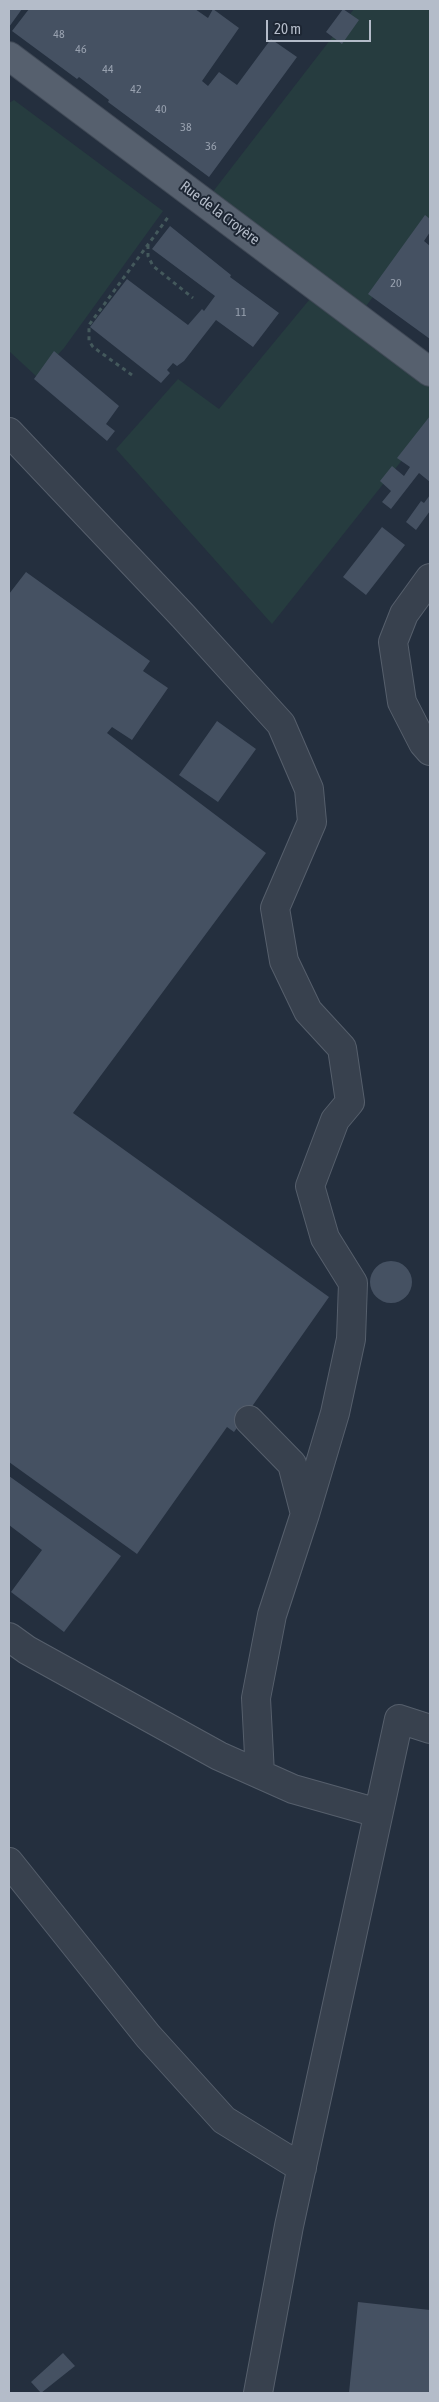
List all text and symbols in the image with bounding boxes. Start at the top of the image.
scale bar [269,10,374,42]
text: 20 m [274,20,301,37]
house number: 48 [53,27,65,41]
house number: 46 [75,42,87,56]
house number: 44 [102,62,114,76]
house number: 42 [130,82,142,96]
house number: 40 [155,102,167,116]
house number: 38 [180,120,192,134]
house number: 36 [205,139,217,153]
street label: Rue de la Croyère [177,177,263,249]
house number: 20 [390,276,402,290]
house number: 11 [235,305,247,319]

